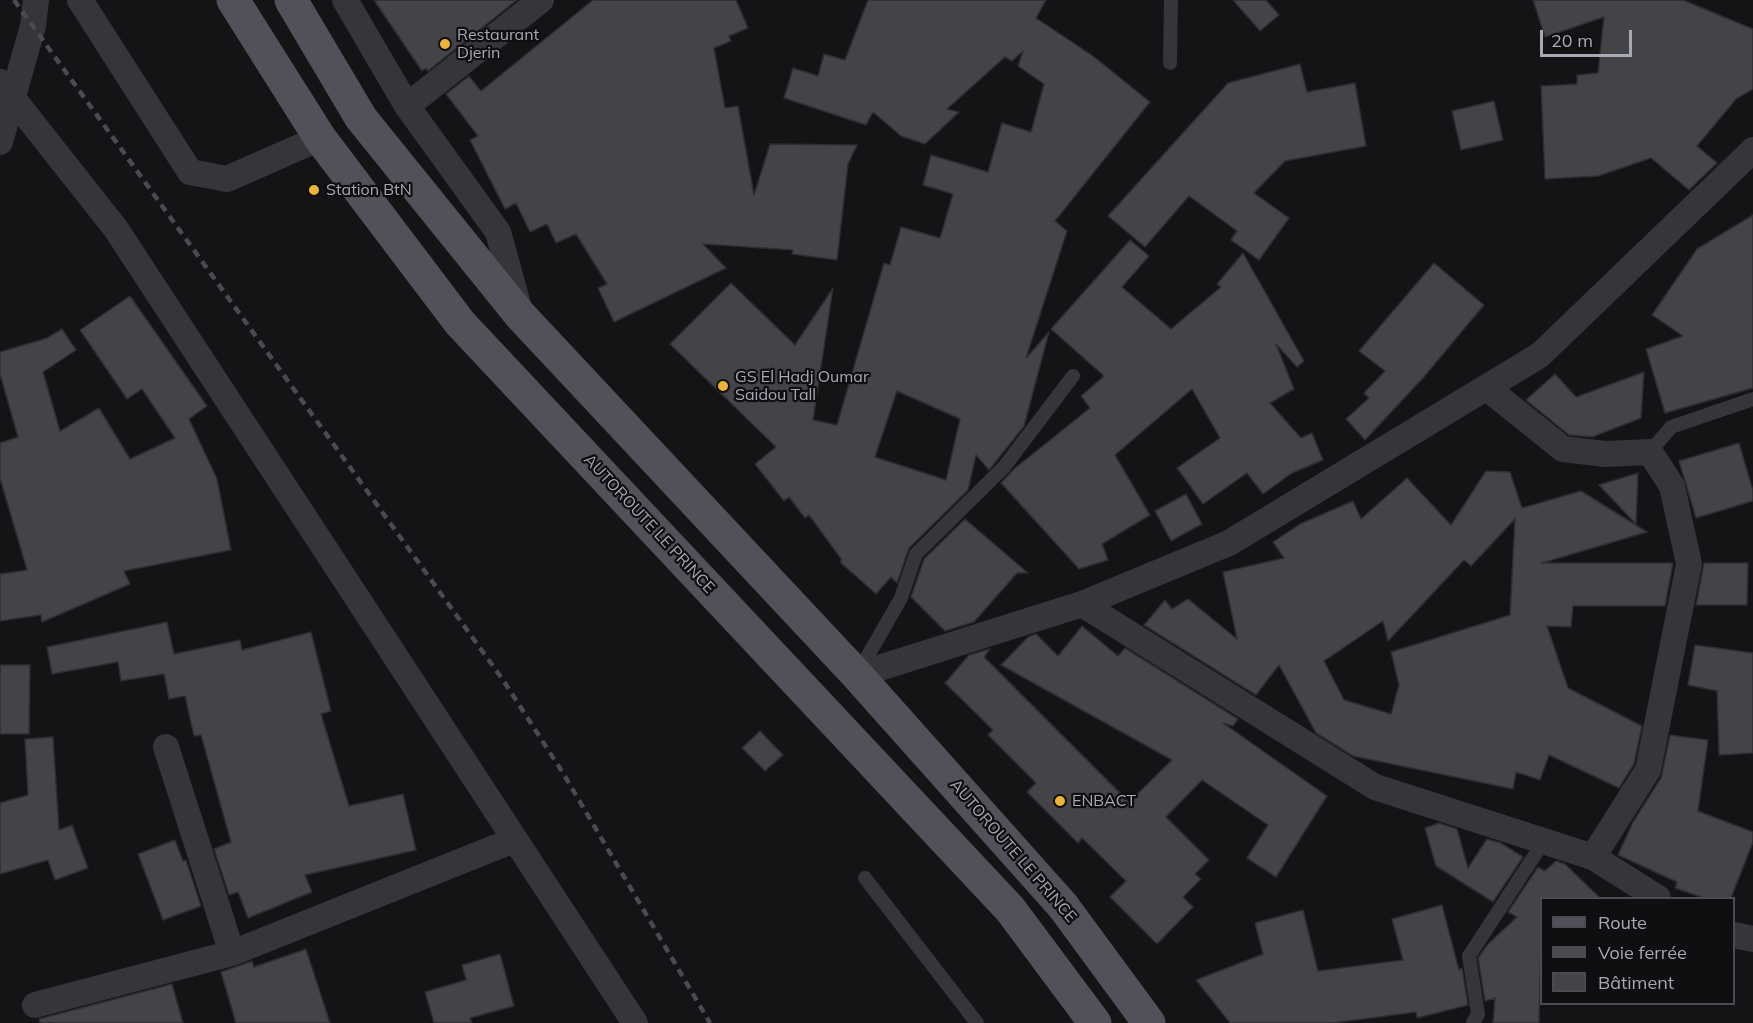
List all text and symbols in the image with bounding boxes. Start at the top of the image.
scale bar [1543,18,1634,56]
place label: Restaurant Djerin [457,25,539,63]
text: 20 m [1551,29,1593,52]
marker: Restaurant Djerin [438,37,452,51]
place label: Station BtN [326,180,412,200]
marker: Station BtN [307,183,321,197]
place label: GS El Hadj Oumar Saidou Tall [735,367,869,405]
marker: GS El Hadj Oumar Saidou Tall [716,379,730,393]
street label: AUTOROUTE LE PRINCE [580,450,718,598]
street label: AUTOROUTE LE PRINCE [946,776,1080,926]
place label: ENBACT [1072,791,1136,811]
marker: ENBACT [1053,794,1067,808]
legend [1540,897,1735,1005]
text: Route [1598,911,1647,934]
text: Voie ferrée [1598,941,1687,964]
text: Bâtiment [1598,971,1674,994]

